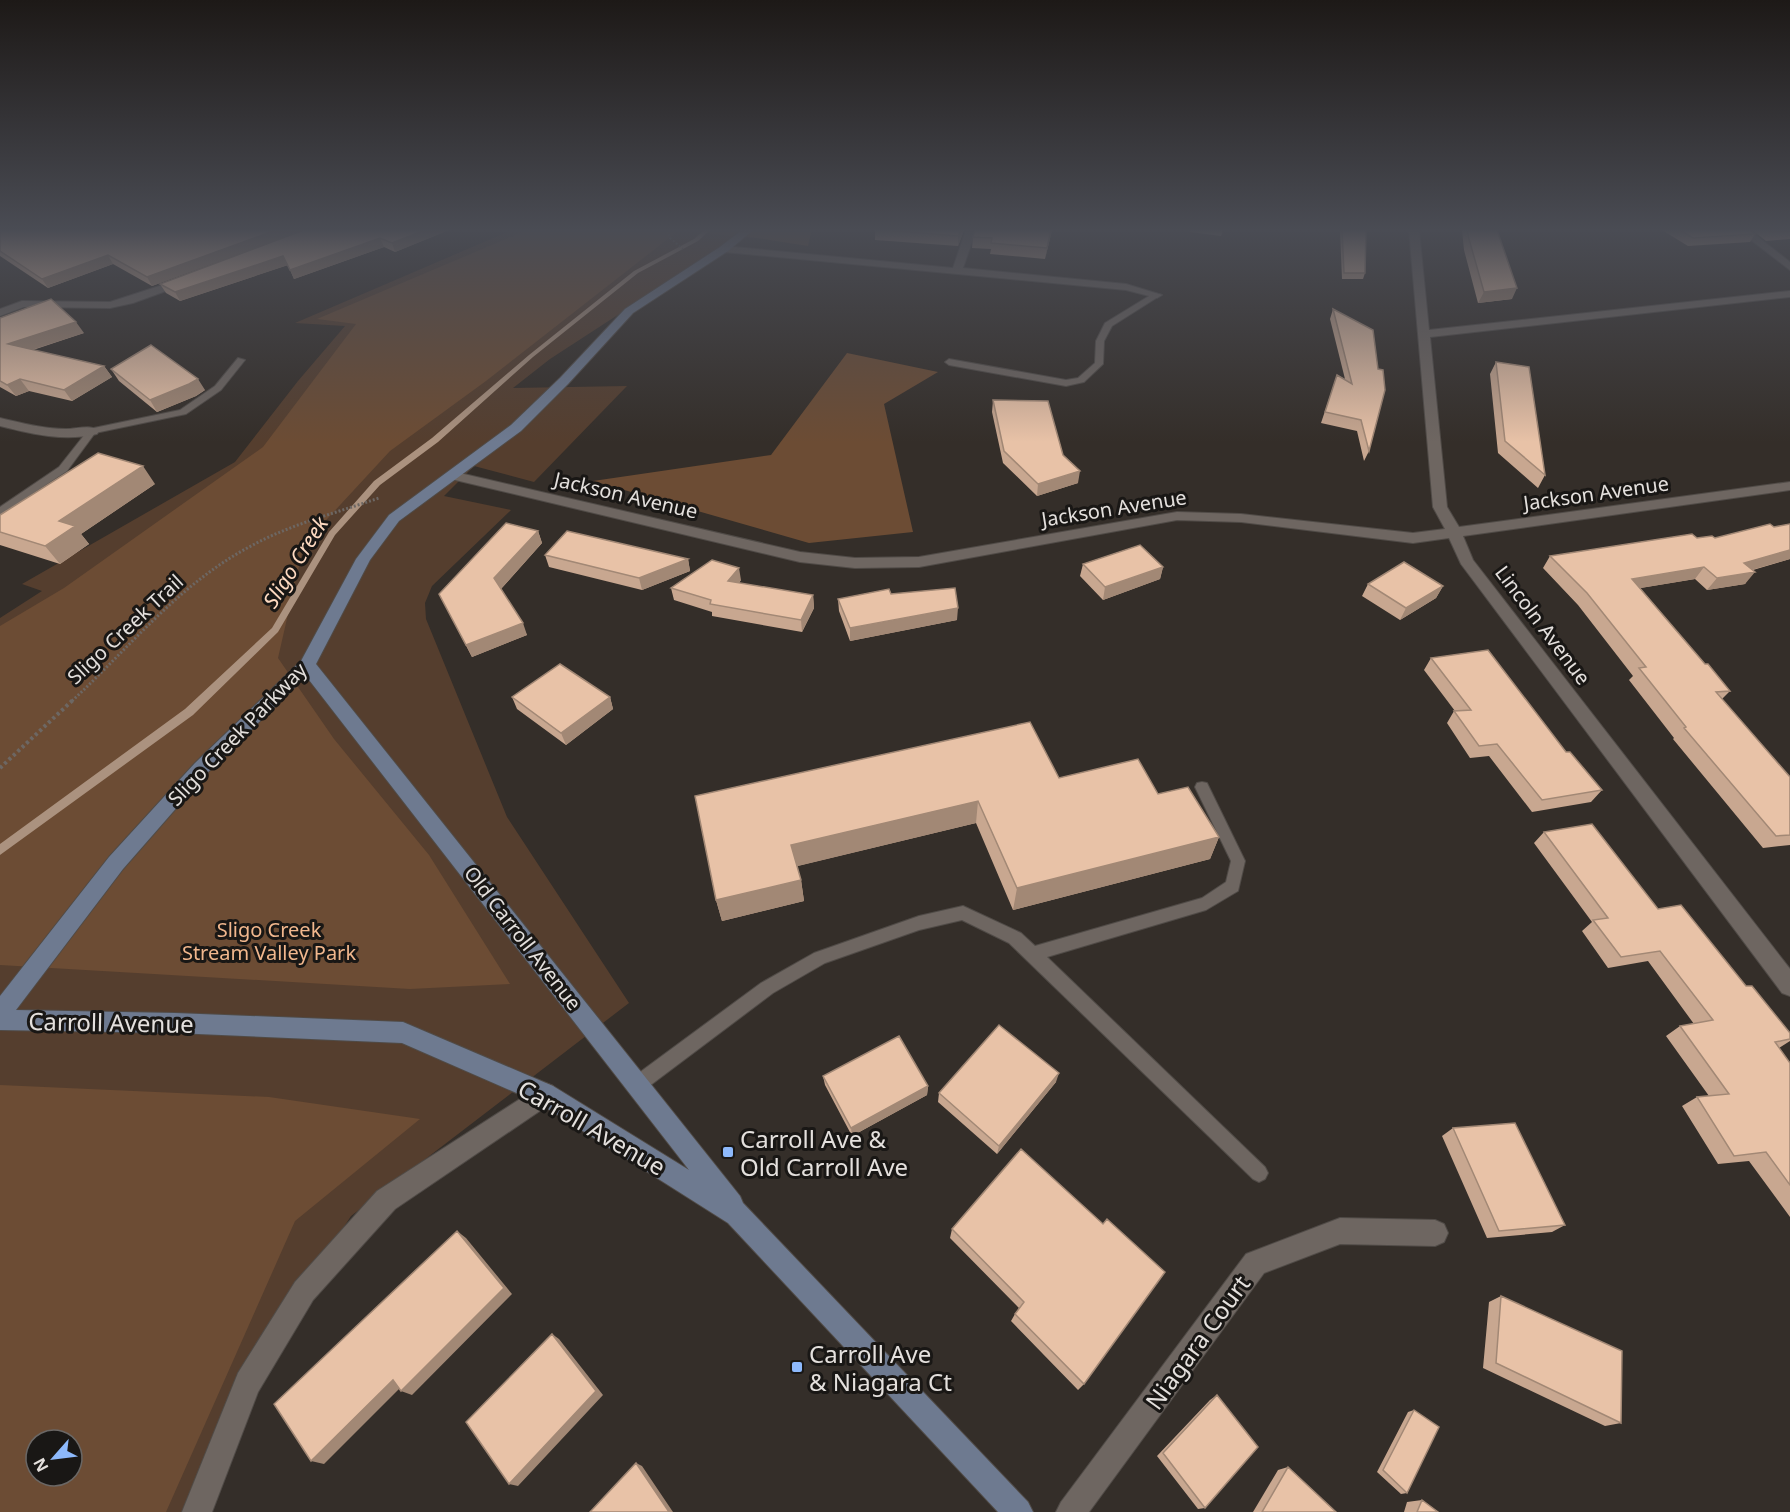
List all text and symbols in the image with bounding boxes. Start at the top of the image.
street label: Jackson Avenue [550,465,700,525]
street label: Jackson Avenue [1520,469,1670,517]
street label: Jackson Avenue [1038,483,1188,533]
water label: Sligo Creek [256,510,335,613]
street label: Lincoln Avenue [1489,560,1597,690]
street label: Sligo Creek Trail [61,568,189,690]
street label: Sligo Creek Parkway [162,656,313,811]
street label: Old Carroll Avenue [458,860,588,1016]
park label: Sligo Creek Stream Valley Park [182,916,356,966]
street label: Carroll Avenue [28,1004,194,1040]
street label: Carroll Avenue [512,1071,672,1183]
place label: Carroll Ave & Old Carroll Ave [740,1122,908,1183]
marker: Carroll Ave & Old Carroll Ave [721,1145,735,1159]
street label: Niagara Court [1137,1268,1257,1416]
place label: Carroll Ave & Niagara Ct [809,1337,952,1398]
marker: Carroll Ave & Niagara Ct [790,1360,804,1374]
north arrow [24,1428,84,1488]
text: N [28,1454,54,1476]

